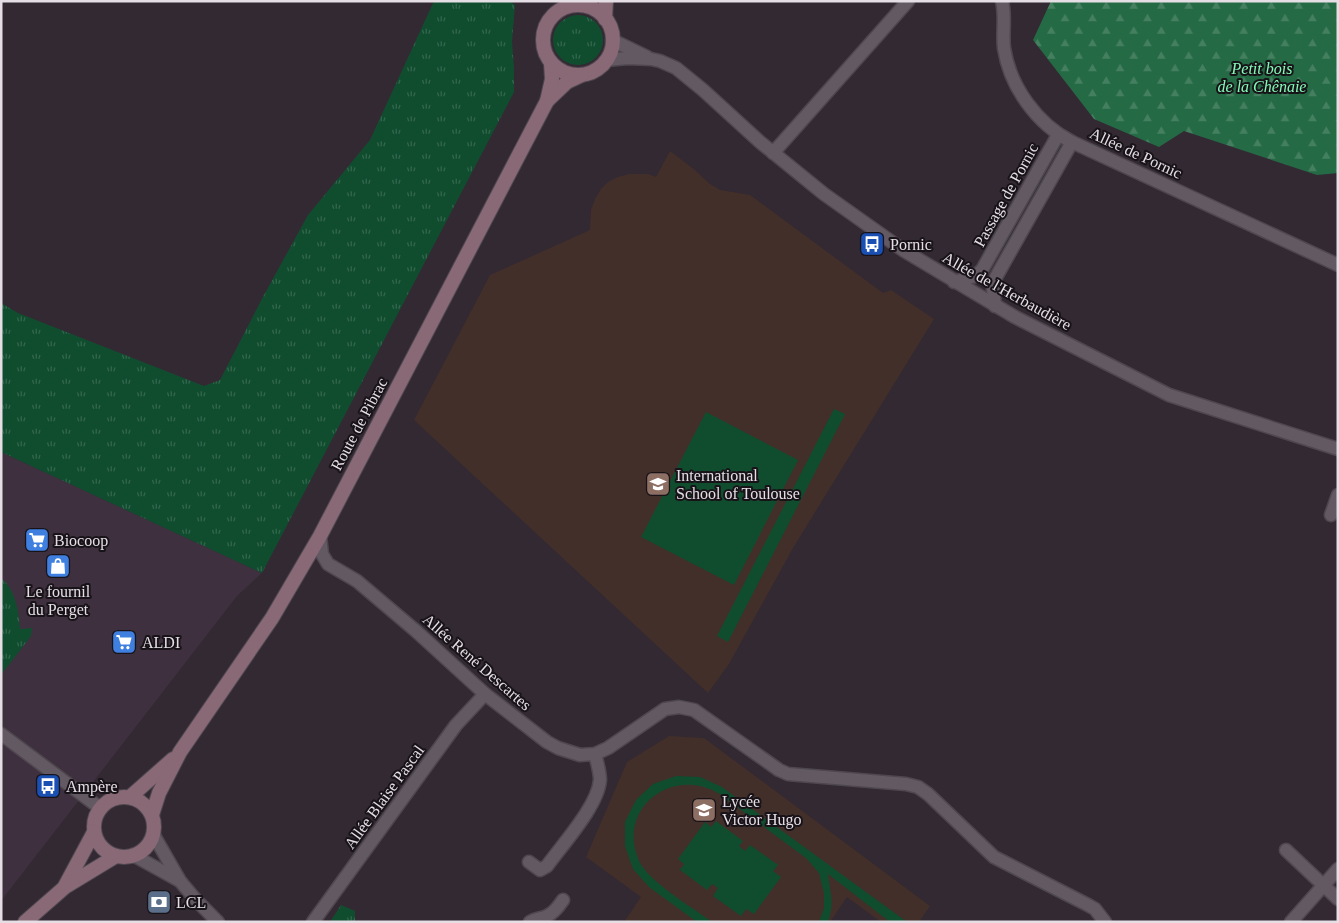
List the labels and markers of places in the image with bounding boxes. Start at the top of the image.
bus stop icon: Pornic [859,231,885,257]
place label: Pornic [890,236,932,253]
place label: International School of Toulouse [676,467,800,502]
school or university icon: International School of Toulouse [645,471,671,497]
supermarket icon: Biocoop [24,527,50,553]
place label: Biocoop [54,532,108,550]
shop icon: Le fournil du Perget [45,553,71,579]
place label: Le fournil du Perget [26,583,91,619]
supermarket icon: ALDI [111,629,137,655]
place label: ALDI [142,634,180,651]
bus stop icon: Ampère [35,773,61,799]
place label: Ampère [66,778,118,796]
place label: Lycée Victor Hugo [722,793,801,829]
school or university icon: Lycée Victor Hugo [691,797,717,823]
bank icon: LCL [146,889,172,915]
place label: LCL [176,894,206,911]

